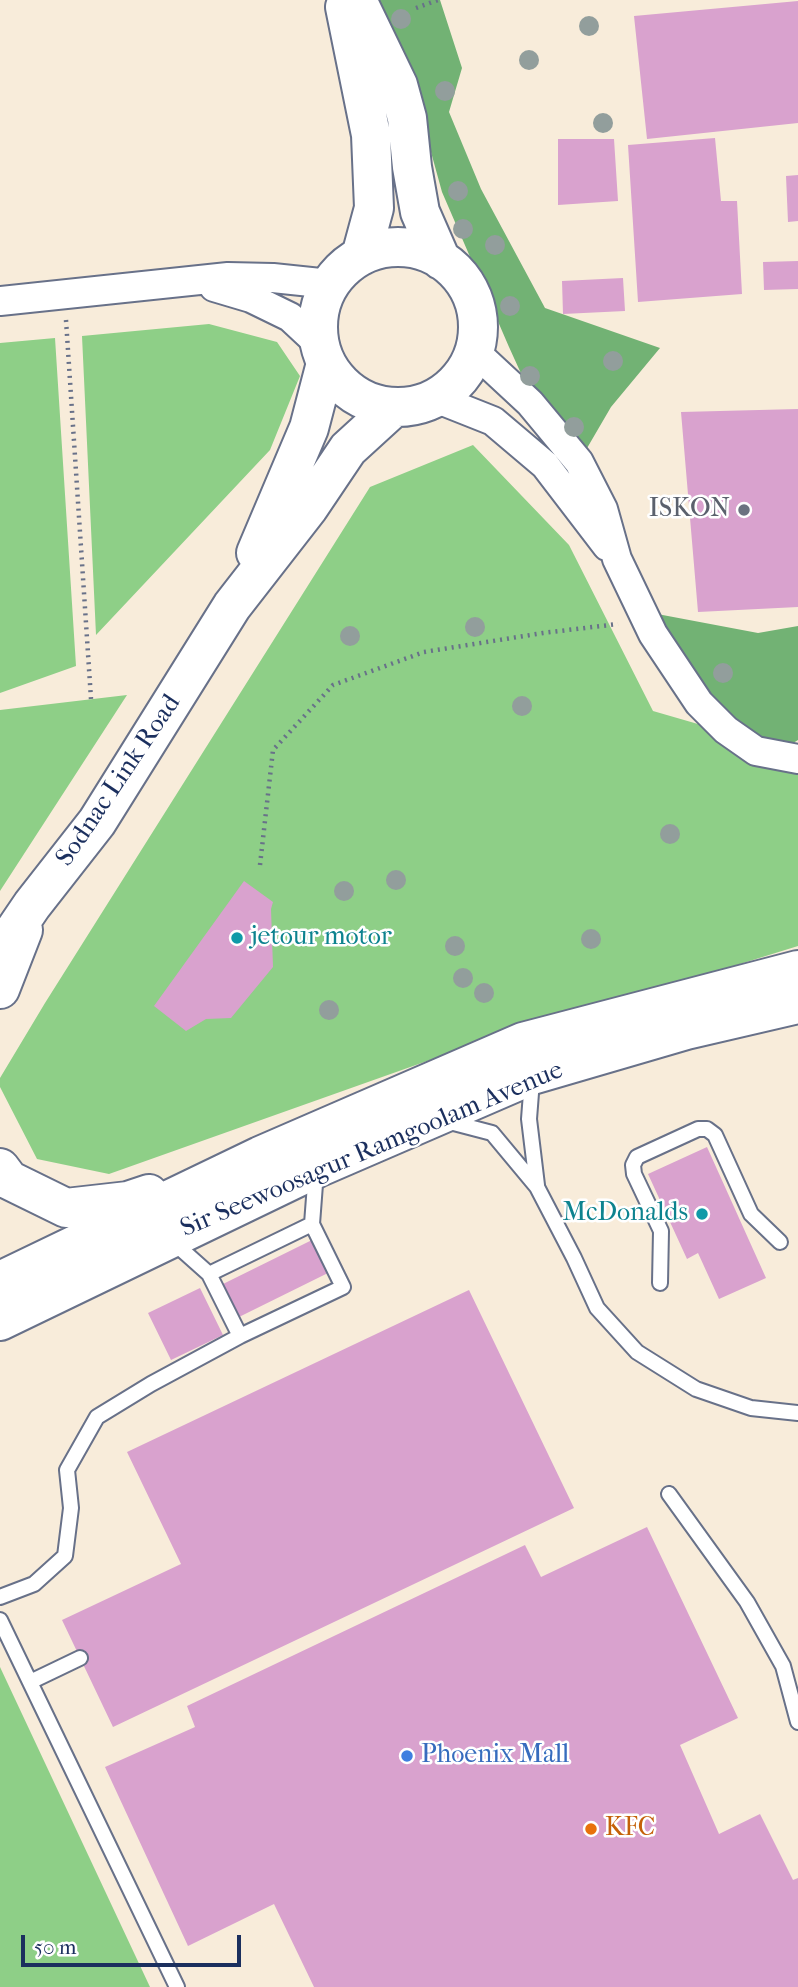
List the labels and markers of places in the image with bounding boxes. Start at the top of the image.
place label: ISKON [649,494,730,526]
marker: ISKON [736,502,752,518]
place label: jetour motor [251,922,392,954]
marker: jetour motor [229,930,245,946]
place label: McDonalds [562,1198,688,1230]
marker: McDonalds [694,1206,710,1222]
place label: Phoenix Mall [421,1740,569,1772]
marker: Phoenix Mall [399,1748,415,1764]
place label: KFC [605,1813,655,1845]
marker: KFC [583,1821,599,1837]

